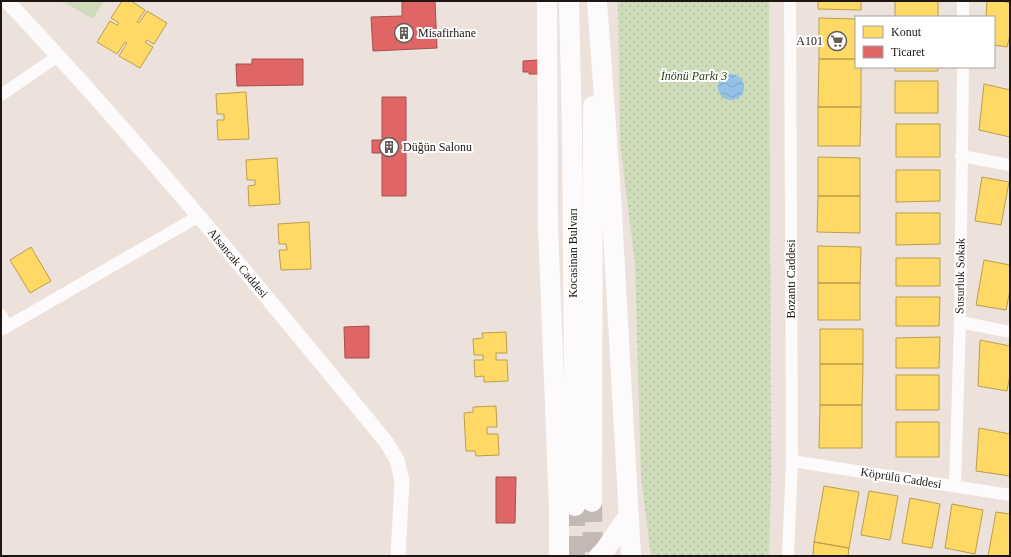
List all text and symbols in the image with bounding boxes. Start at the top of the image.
legend [855,16,995,68]
building icon: Misafirhane [393,22,415,44]
text: Konut [891,25,922,39]
place label: Misafirhane [418,26,476,40]
supermarket icon: A101 [826,30,848,52]
place label: A101 [796,34,823,48]
text: Ticaret [891,45,925,59]
park label: İnönü Parkı 3 [660,69,727,83]
building icon: Düğün Salonu [378,136,400,158]
place label: Düğün Salonu [403,140,472,154]
street label: Kocasinan Bulvarı [566,208,580,298]
street label: Alsancak Caddesi [205,225,272,301]
street label: Susurluk Sokak [952,238,968,314]
street label: Bozantı Caddesi [784,239,798,318]
street label: Köprülü Caddesi [860,465,943,491]

